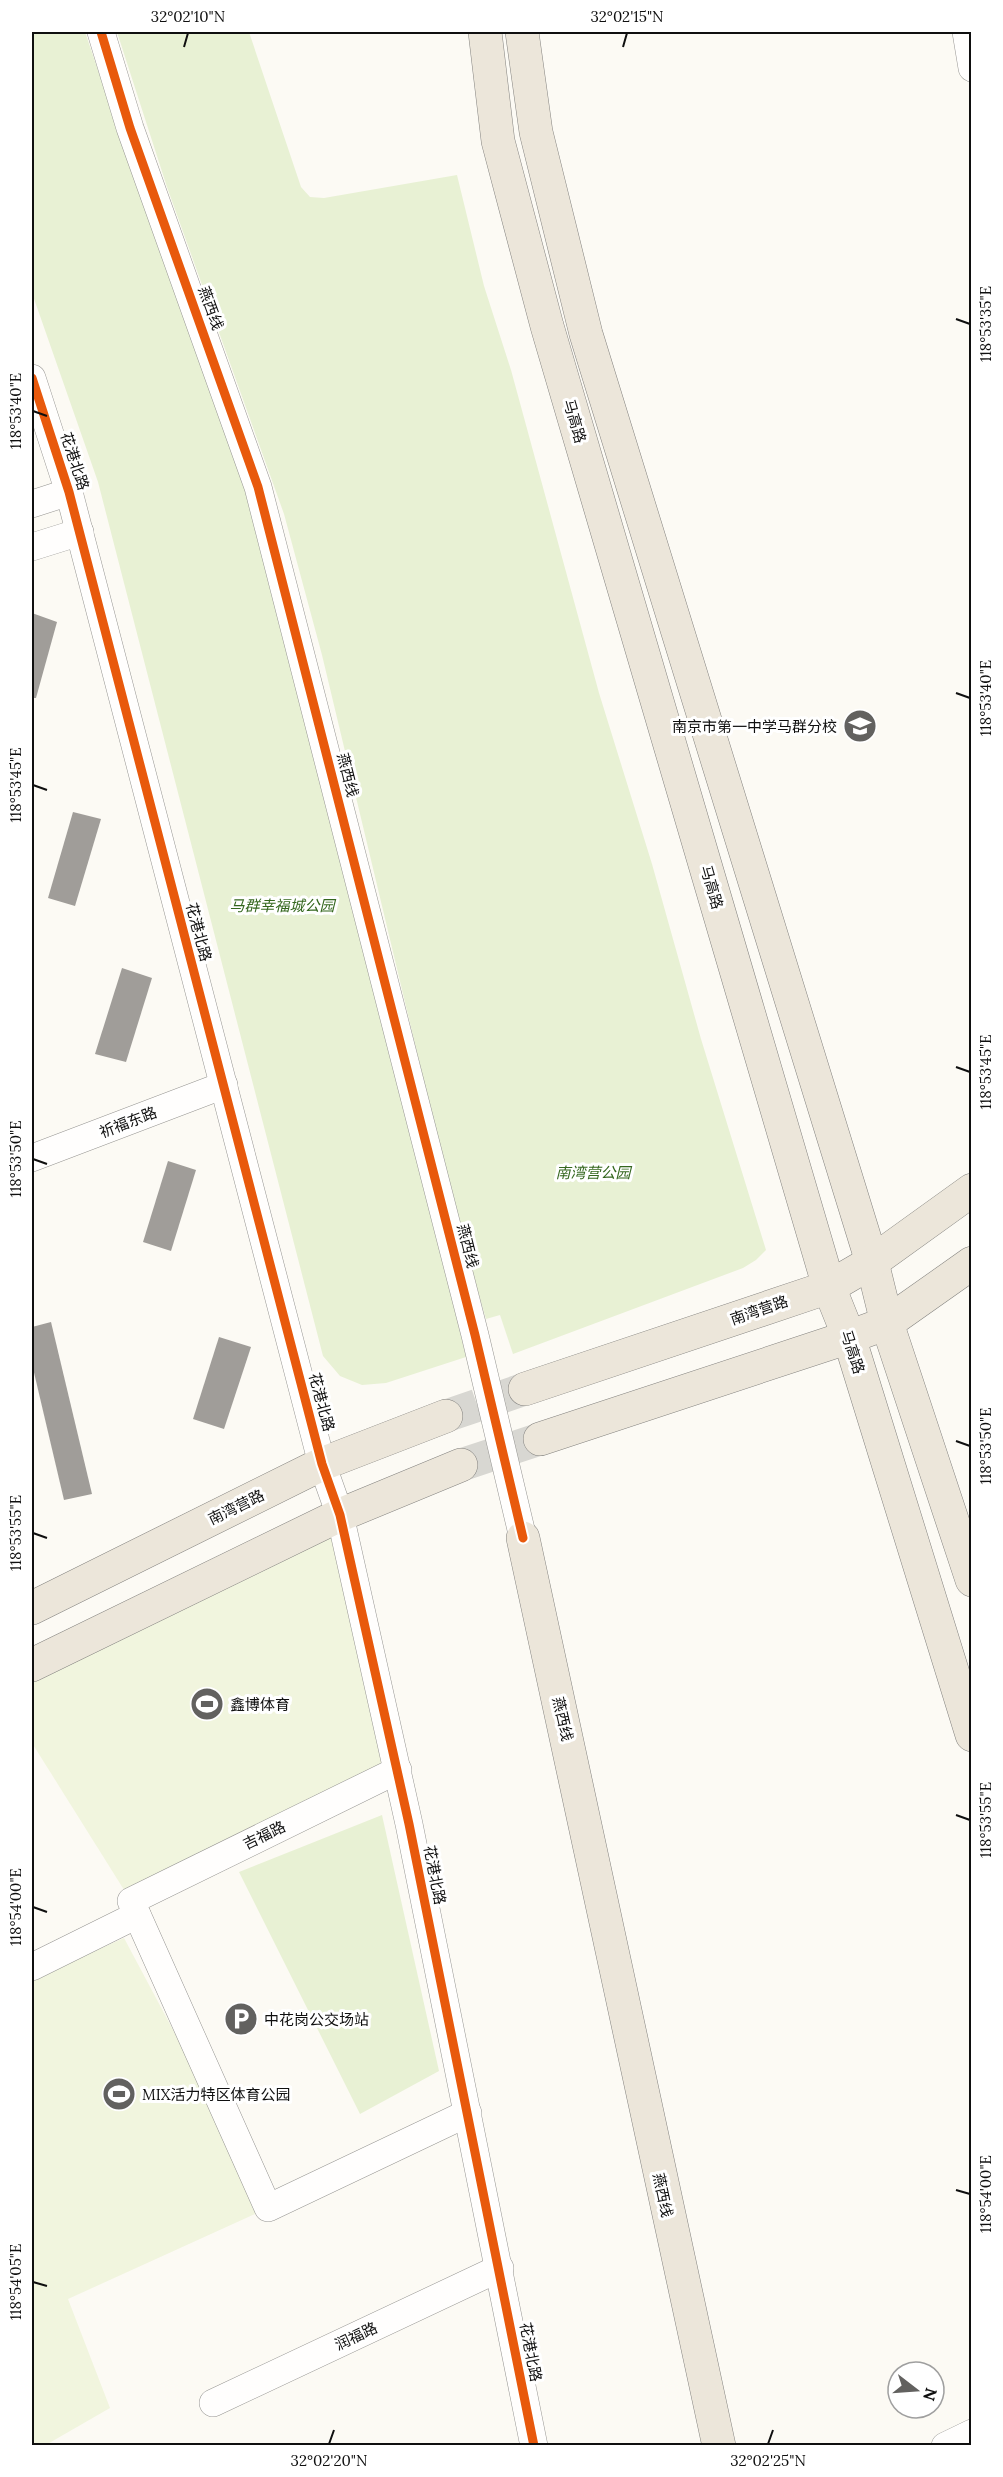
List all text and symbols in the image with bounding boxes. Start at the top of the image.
text: 32°02'10"N [151,7,225,26]
text: 32°02'15"N [590,7,664,26]
street label: 燕西线 [194,284,228,332]
text: 118°53'35"E [976,286,995,362]
text: 118°53'40"E [6,373,25,449]
street label: 马高路 [560,397,590,445]
street label: 花港北路 [57,430,93,492]
text: 118°53'40"E [976,660,995,736]
school or university icon: 南京市第一中学马群分校 [842,708,878,744]
place label: 南京市第一中学马群分校 [672,717,837,736]
text: 118°53'45"E [6,747,25,823]
street label: 燕西线 [333,751,363,799]
street label: 马高路 [697,863,727,911]
park label: 马群幸福城公园 [229,896,336,915]
street label: 花港北路 [182,901,216,963]
text: 118°53'45"E [976,1034,995,1110]
street label: 祈福东路 [97,1102,159,1142]
text: 118°53'50"E [6,1120,25,1198]
park label: 南湾营公园 [555,1163,632,1182]
street label: 燕西线 [453,1222,483,1270]
street label: 南湾营路 [728,1291,790,1329]
street label: 马高路 [837,1328,869,1376]
street label: 花港北路 [305,1371,339,1433]
text: 118°53'50"E [976,1407,995,1485]
street label: 南湾营路 [205,1485,267,1529]
text: 118°53'55"E [6,1495,25,1571]
sports icon: 鑫博体育 [189,1686,225,1722]
place label: 鑫博体育 [230,1695,290,1714]
street label: 燕西线 [549,1695,577,1743]
text: 118°53'55"E [976,1782,995,1858]
street label: 吉福路 [240,1817,288,1853]
street label: 花港北路 [420,1844,450,1906]
text: 118°54'00"E [6,1868,25,1946]
parking icon: 中花岗公交场站 [223,2001,259,2037]
place label: 中花岗公交场站 [264,2010,369,2029]
sports icon: MIX活力特区体育公园 [101,2076,137,2112]
place label: MIX活力特区体育公园 [142,2085,291,2104]
text: 118°54'00"E [976,2155,995,2233]
street label: 燕西线 [649,2171,677,2219]
text: 118°54'05"E [6,2244,25,2320]
street label: 润福路 [332,2318,380,2354]
street label: 花港北路 [516,2321,546,2383]
north arrow [886,2360,946,2420]
text: N [919,2386,942,2403]
text: 32°02'20"N [291,2451,367,2470]
text: 32°02'25"N [730,2451,806,2470]

